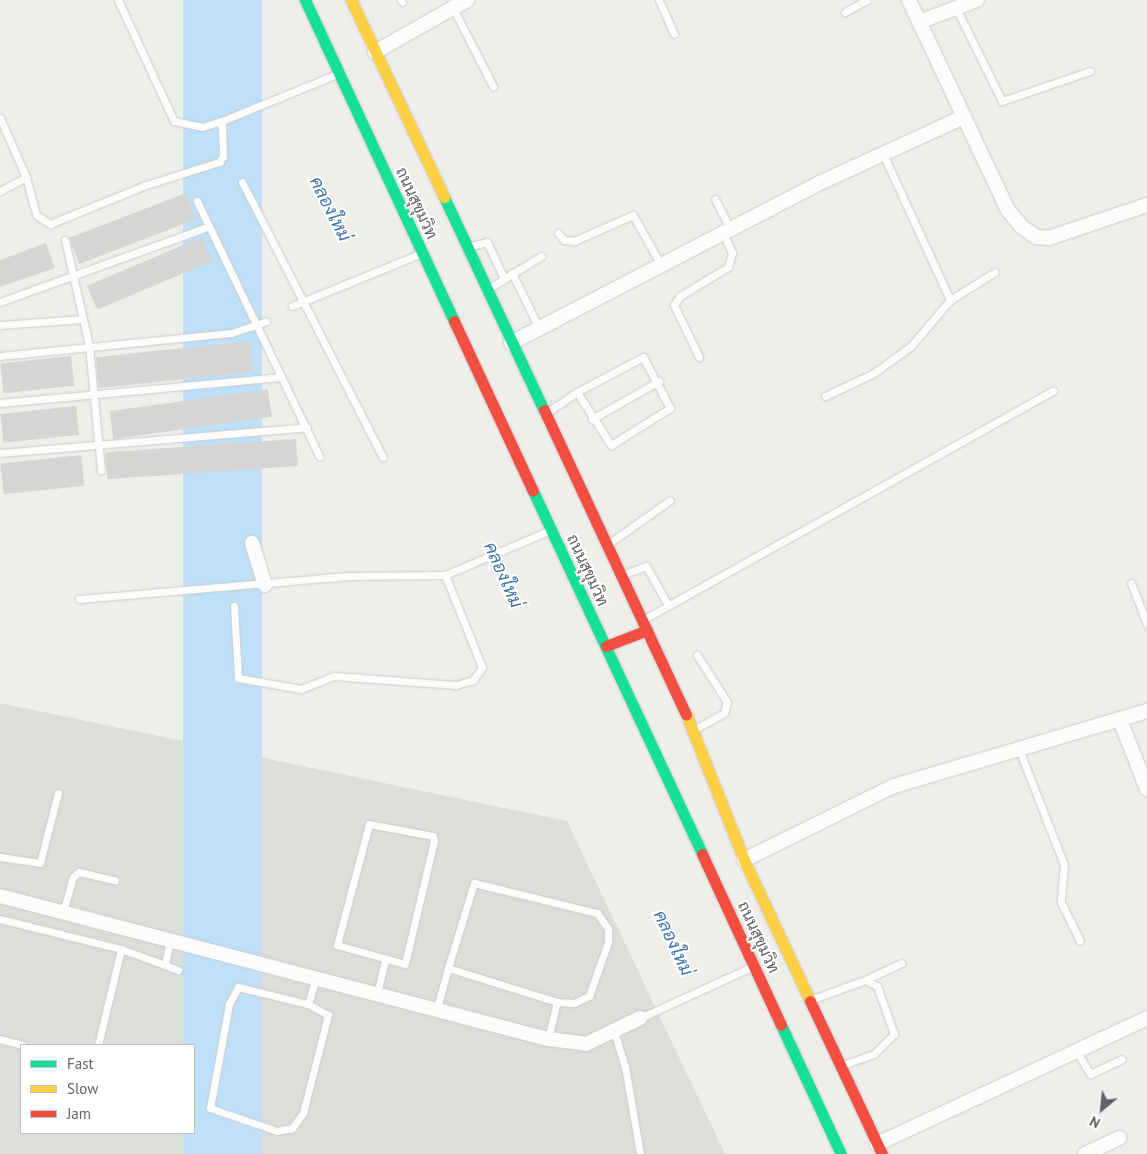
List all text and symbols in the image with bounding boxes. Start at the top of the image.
street label: ถนนสุขุมวิท [392,164,442,242]
water label: คลองใหม่ [305,173,355,245]
street label: ถนนสุขุมวิท [563,531,613,609]
water label: คลองใหม่ [479,539,527,611]
street label: ถนนสุขุมวิท [734,898,784,976]
water label: คลองใหม่ [649,907,697,979]
legend [20,1044,195,1134]
text: Fast [67,1054,94,1073]
text: Slow [67,1079,98,1098]
north arrow [1077,1084,1127,1134]
text: Jam [67,1104,91,1123]
text: N [1087,1112,1103,1132]

